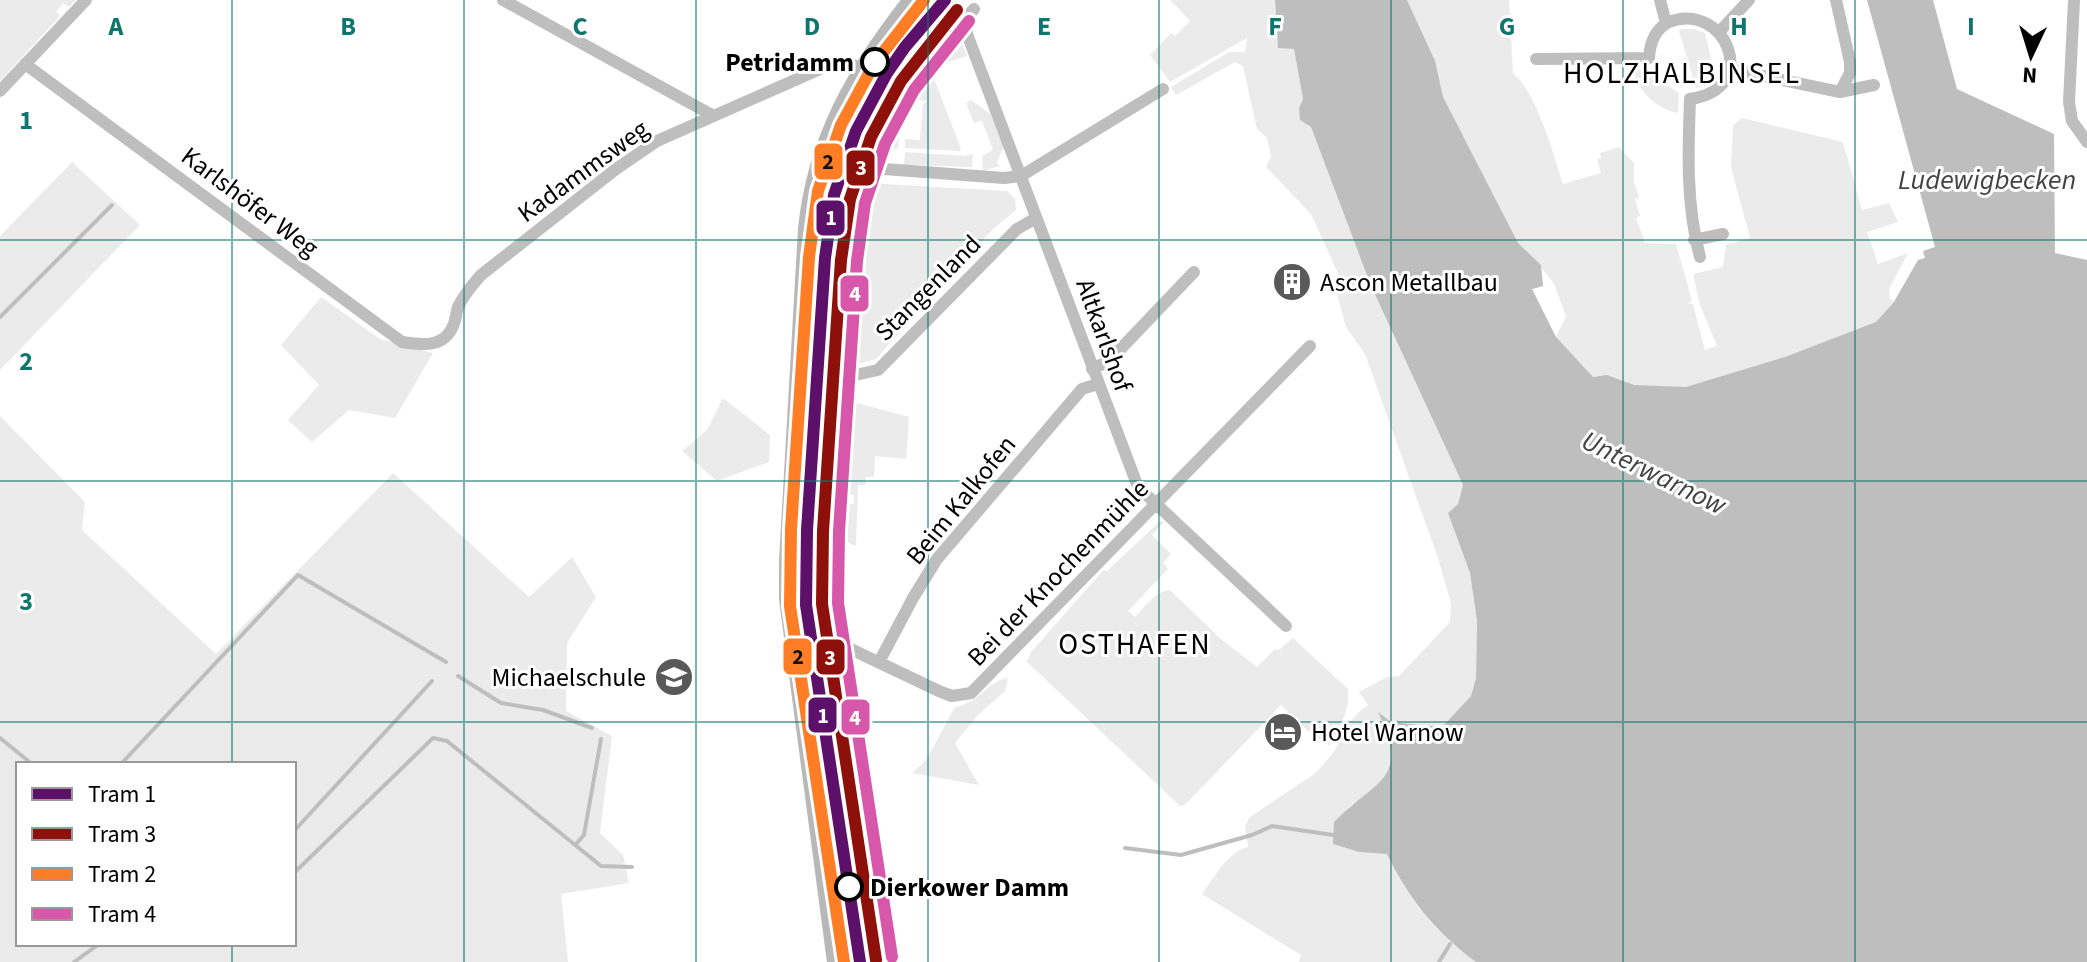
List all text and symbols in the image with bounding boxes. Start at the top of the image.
text: A [108,8,125,45]
text: B [340,8,356,45]
text: C [572,8,588,45]
text: D [804,8,820,45]
text: E [1037,8,1051,45]
text: F [1268,8,1282,45]
text: G [1499,8,1515,45]
text: H [1730,8,1748,45]
text: I [1967,8,1975,45]
north arrow [1991,16,2071,96]
place label: Petridamm [725,44,854,81]
marker: Petridamm [861,48,889,76]
district label: HOLZHALBINSEL [1563,52,1801,95]
text: N [2021,58,2038,91]
text: 1 [19,102,33,139]
street label: Kadammsweg [510,111,656,231]
street label: Karlshöfer Weg [174,138,326,266]
line badge: 2 [813,142,844,181]
text: 2 [822,146,834,178]
line badge: 3 [845,149,876,187]
text: 3 [855,152,867,184]
water label: Ludewigbecken [1898,160,2076,200]
line badge: 1 [815,199,846,237]
text: 1 [825,202,837,234]
street label: Stangenland [866,226,990,350]
building icon: Ascon Metallbau [1271,261,1313,303]
place label: Ascon Metallbau [1320,264,1498,301]
street label: Altkarlshof [1067,273,1142,398]
line badge: 4 [839,274,870,313]
text: 4 [849,278,861,310]
text: 2 [19,343,33,380]
water label: Unterwarnow [1575,421,1733,525]
street label: Beim Kalkofen [897,427,1025,573]
street label: Bei der Knochenmühle [959,471,1157,675]
text: 3 [19,583,33,620]
district label: OSTHAFEN [1058,623,1212,666]
line badge: 2 [782,637,813,676]
line badge: 3 [815,638,846,676]
text: 2 [792,641,804,673]
text: 3 [824,642,836,674]
school or university icon: Michaelschule [653,656,695,698]
place label: Michaelschule [492,659,646,696]
line badge: 1 [807,696,838,734]
line badge: 4 [840,698,871,736]
text: 1 [817,700,829,732]
text: 4 [849,702,861,734]
hotel icon: Hotel Warnow [1262,711,1304,753]
place label: Hotel Warnow [1311,714,1464,751]
legend [16,762,296,946]
text: Tram 1 [88,777,156,812]
text: Tram 3 [88,817,156,852]
text: Tram 2 [88,857,156,892]
place label: Dierkower Damm [870,869,1069,906]
marker: Dierkower Damm [835,873,863,901]
text: Tram 4 [88,897,156,932]

